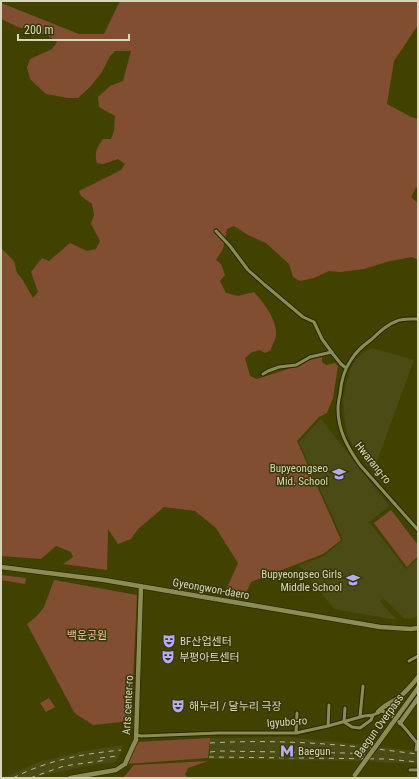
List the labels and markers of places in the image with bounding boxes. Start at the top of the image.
place label: Bupyeongseo Mid. School [270,462,328,488]
school or university icon: Bupyeongseo Mid. School [331,466,347,482]
place label: Bupyeongseo Girls Middle School [261,568,342,594]
school or university icon: Bupyeongseo Girls Middle School [345,572,361,588]
theatre icon: BF산업센터 [161,633,177,649]
place label: BF산업센터 [180,635,232,648]
theatre icon: 부평아트센터 [160,649,176,665]
place label: 부평아트센터 [179,651,240,664]
theatre icon: 해누리 / 달누리 극장 [170,698,186,714]
place label: 해누리 / 달누리 극장 [189,700,282,713]
metro station icon: Baegun [279,743,295,759]
place label: Baegun [298,745,331,758]

